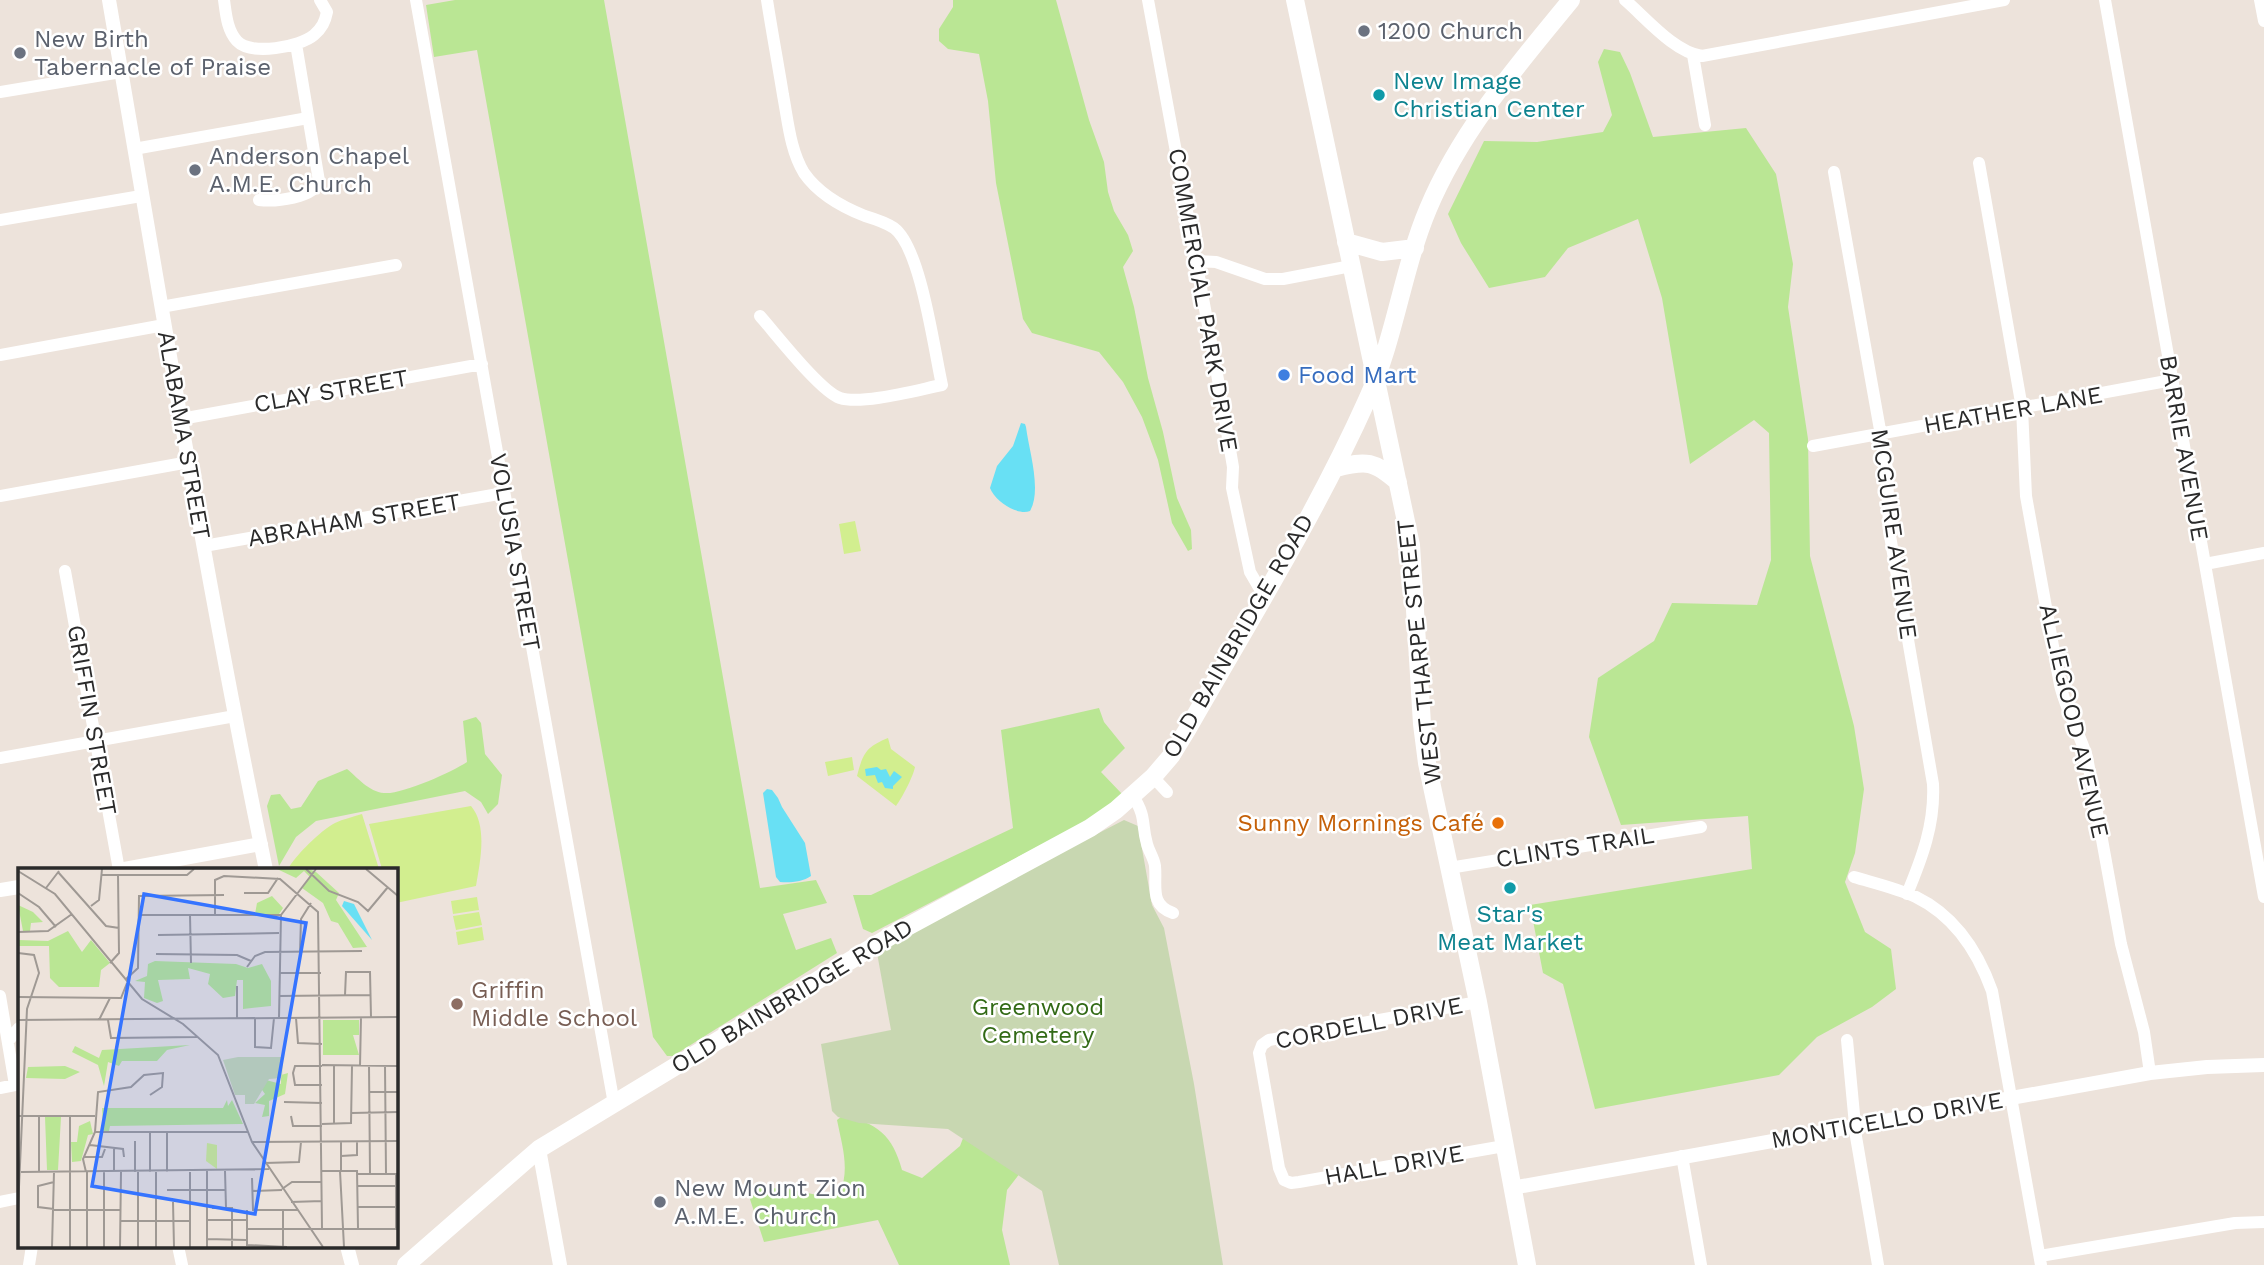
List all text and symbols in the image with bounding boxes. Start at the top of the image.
place label: 1200 Church [1378,17,1523,45]
marker: 1200 Church [1356,23,1372,39]
place label: New Birth Tabernacle of Praise [34,25,271,81]
marker: New Birth Tabernacle of Praise [12,45,28,61]
place label: New Image Christian Center [1393,67,1585,123]
marker: New Image Christian Center [1371,87,1387,103]
place label: Anderson Chapel A.M.E. Church [209,142,410,198]
street label: COMMERCIAL PARK DRIVE [1162,146,1244,454]
marker: Anderson Chapel A.M.E. Church [187,162,203,178]
street label: ALABAMA STREET [152,329,216,541]
street label: BARRIE AVENUE [2154,353,2214,543]
place label: Food Mart [1298,361,1416,389]
street label: CLAY STREET [252,364,410,418]
marker: Food Mart [1276,367,1292,383]
street label: HEATHER LANE [1921,380,2105,440]
street label: MCGUIRE AVENUE [1865,427,1923,641]
street label: VOLUSIA STREET [484,451,546,653]
street label: ABRAHAM STREET [245,487,463,553]
street label: OLD BAINBRIDGE ROAD [1157,509,1319,763]
street label: WEST THARPE STREET [1391,518,1447,786]
street label: ALLIEGOOD AVENUE [2033,601,2115,841]
street label: GRIFFIN STREET [61,623,123,817]
place label: Sunny Mornings Café [1238,809,1484,837]
marker: Sunny Mornings Café [1490,815,1506,831]
street label: CLINTS TRAIL [1494,821,1656,873]
inset map [18,868,397,1248]
marker: Star's Meat Market [1502,880,1518,896]
place label: Star's Meat Market [1437,900,1583,956]
street label: OLD BAINBRIDGE ROAD [666,913,918,1079]
place label: Griffin Middle School [471,976,638,1032]
street label: CORDELL DRIVE [1273,991,1465,1055]
park label: Greenwood Cemetery [972,993,1104,1049]
marker: Griffin Middle School [449,996,465,1012]
street label: MONTICELLO DRIVE [1769,1086,2005,1154]
street label: HALL DRIVE [1322,1139,1466,1191]
place label: New Mount Zion A.M.E. Church [674,1174,866,1230]
marker: New Mount Zion A.M.E. Church [652,1194,668,1210]

